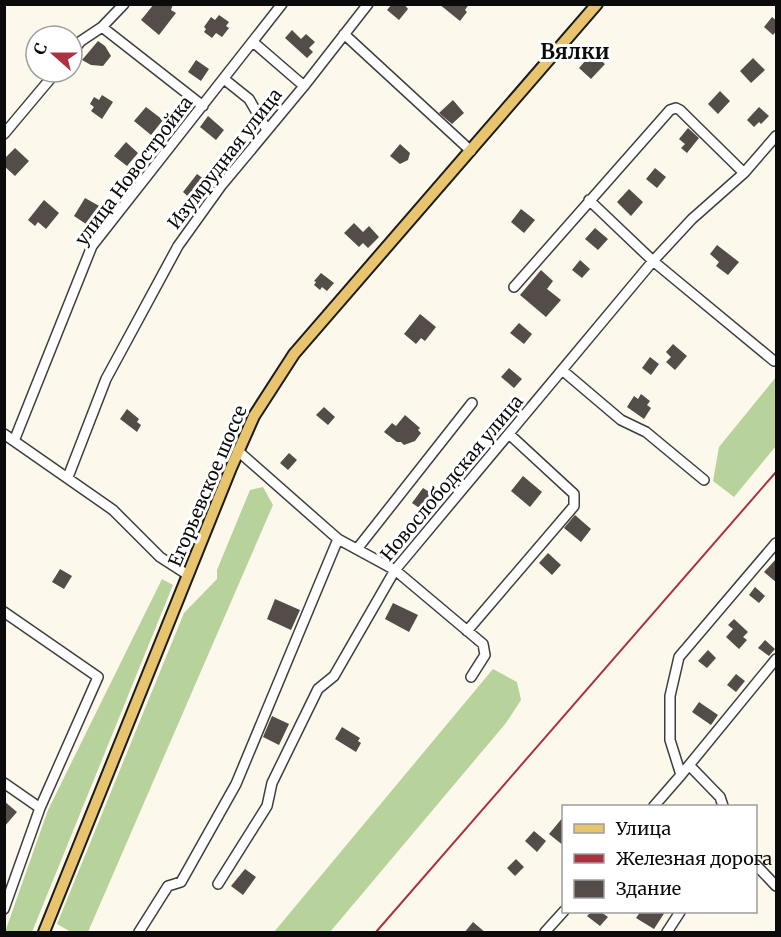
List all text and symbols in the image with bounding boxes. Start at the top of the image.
north arrow [24,24,84,84]
district label: Вялки [540,38,610,65]
text: С [29,40,51,57]
street label: Изумрудная улица [162,83,287,234]
street label: улица Новостройка [70,91,198,250]
street label: Новослободская улица [375,390,528,565]
street label: Егорьевское шоссе [163,402,252,570]
legend [562,805,757,913]
text: Улица [615,817,671,840]
text: Железная дорога [616,847,773,870]
text: Здание [616,877,681,900]

